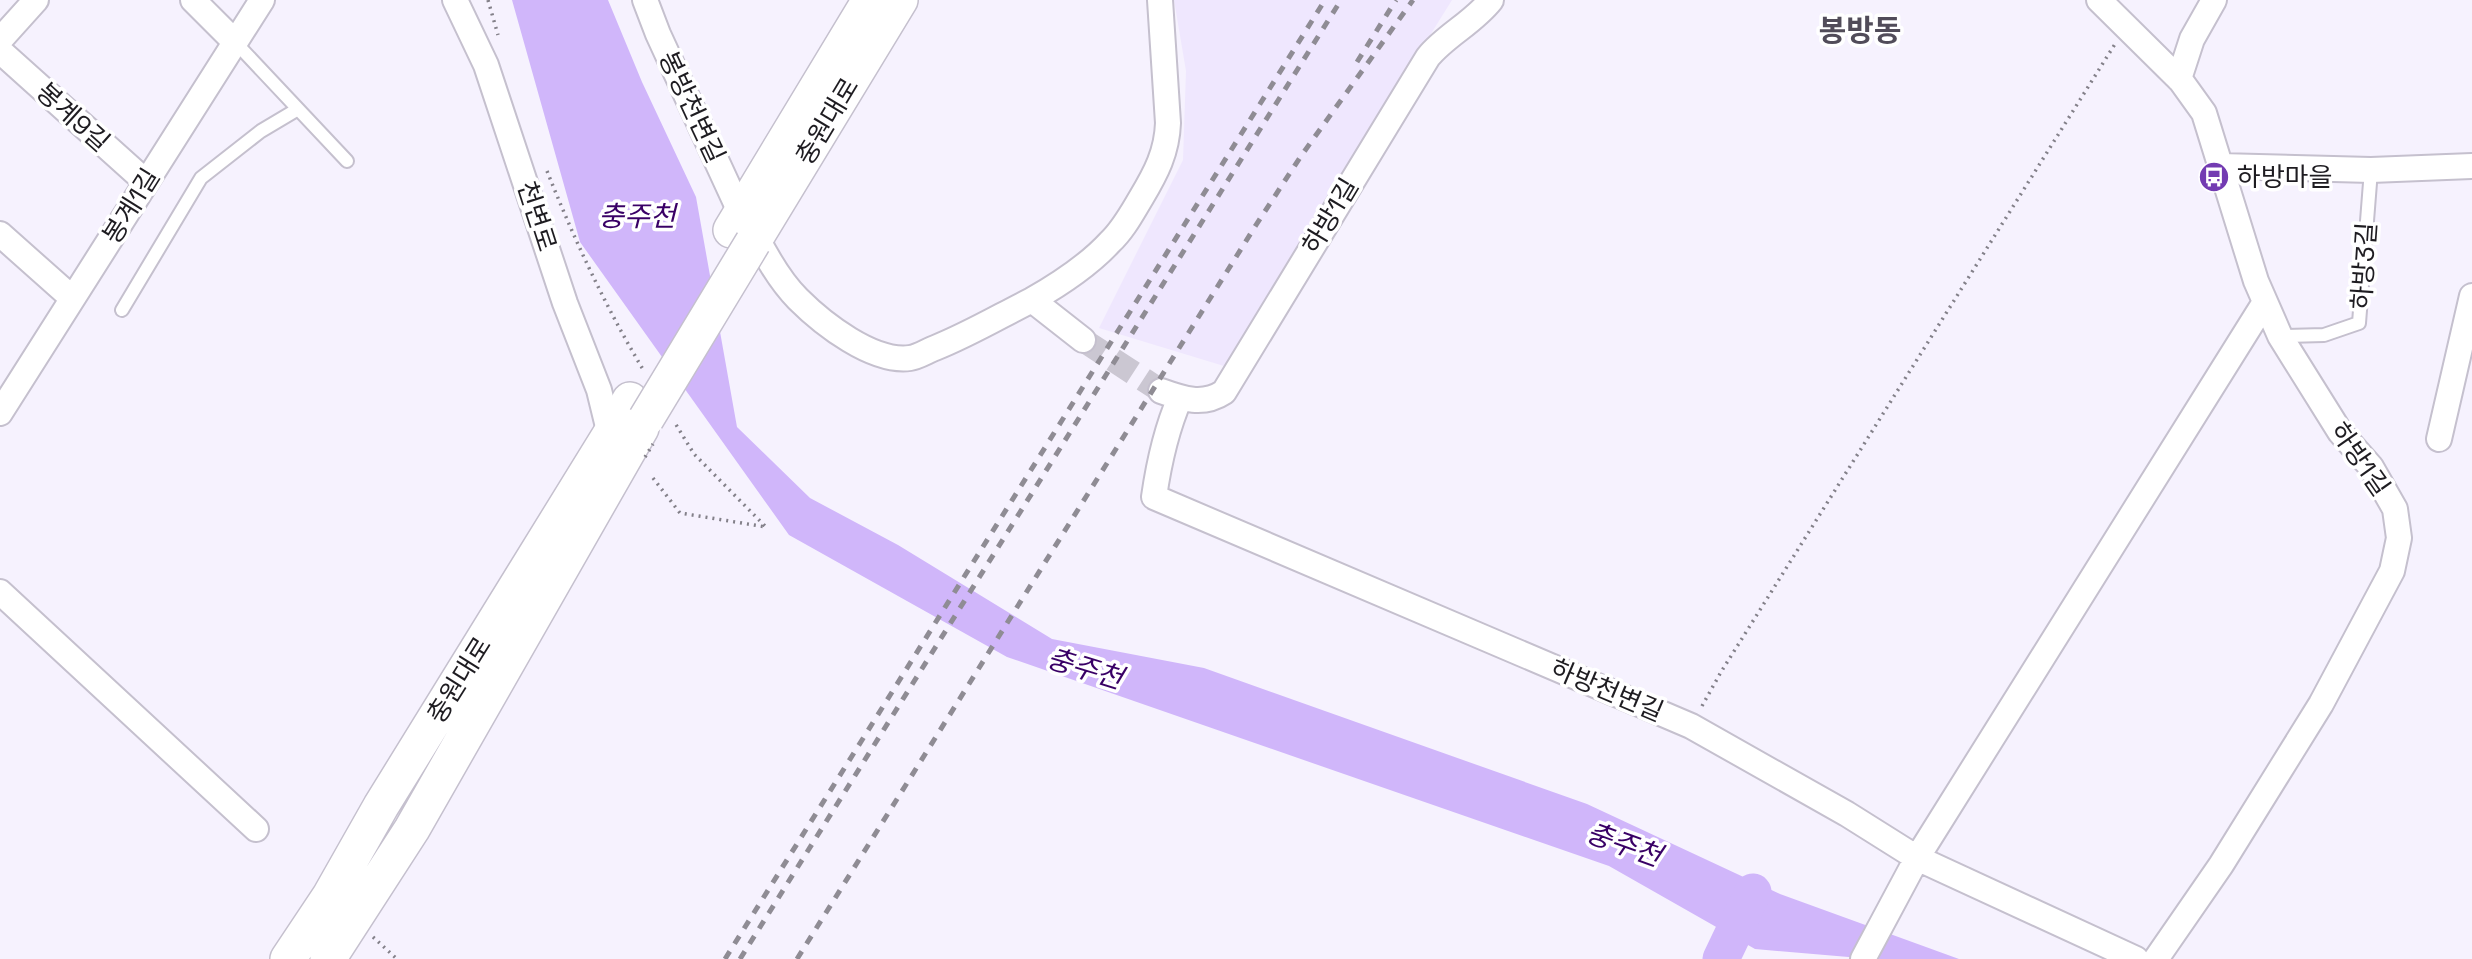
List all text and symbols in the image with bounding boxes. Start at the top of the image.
district label: 봉방동 [1819,11,1901,50]
street label: 봉방천변길 [651,46,733,168]
street label: 충원대로 [788,71,866,171]
street label: 봉계9길 [29,75,117,159]
bus stop icon: 하방마을 [2197,160,2231,194]
place label: 하방마을 [2237,160,2333,194]
street label: 봉계1길 [95,162,167,250]
street label: 하방1길 [1294,172,1366,260]
street label: 천변로 [510,177,564,255]
water label: 충주천 [598,198,679,234]
street label: 하방3길 [2344,221,2384,311]
street label: 하방1길 [2322,415,2398,503]
street label: 충원대로 [419,630,499,730]
water label: 충주천 [1043,639,1130,697]
street label: 하방천변길 [1545,651,1669,729]
water label: 충주천 [1582,814,1670,875]

